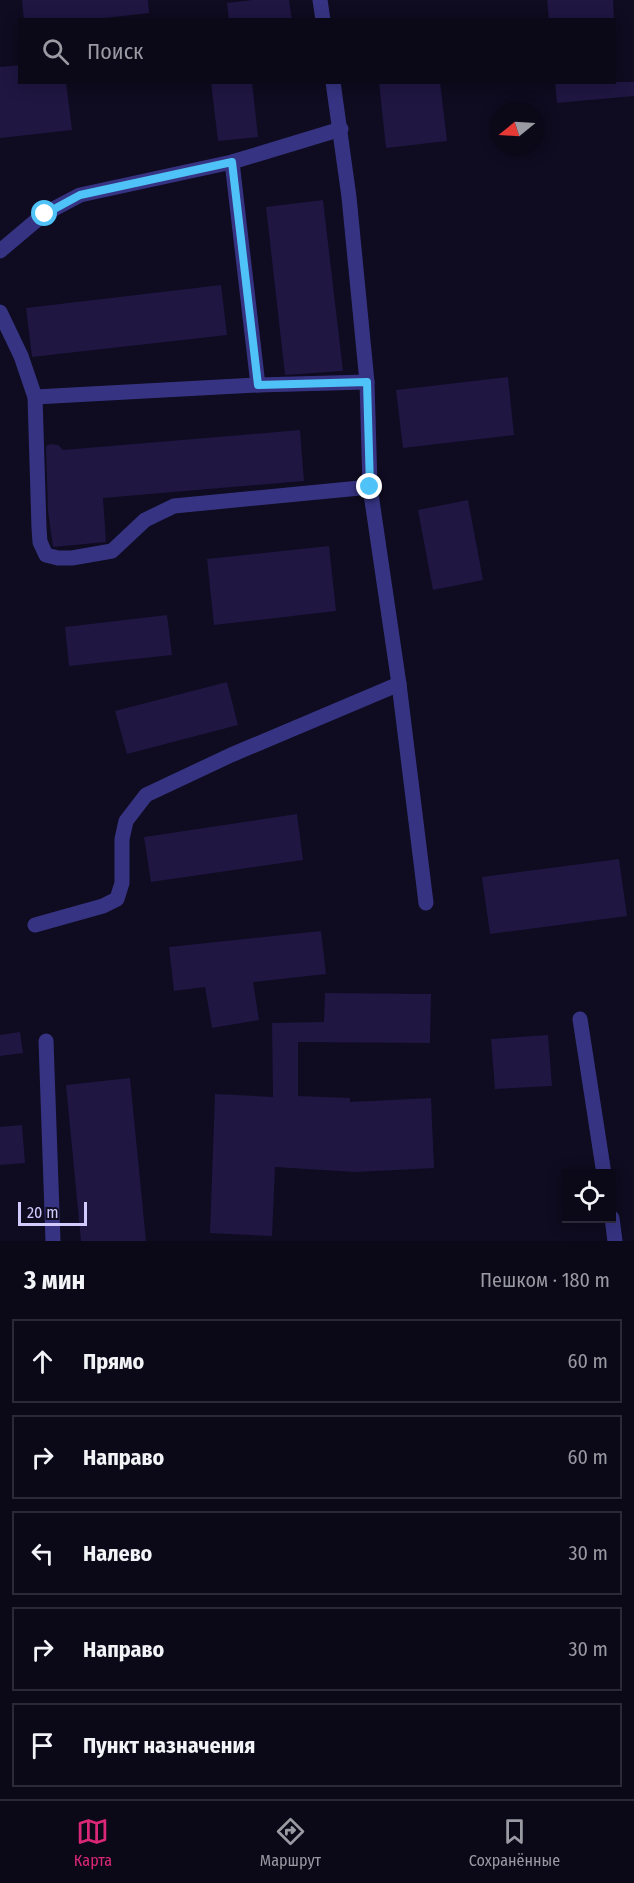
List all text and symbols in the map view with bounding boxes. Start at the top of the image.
search box [18,18,616,84]
icon: search [39,35,72,68]
text: Поиск [87,38,143,65]
north arrow [490,102,544,156]
route start [31,200,57,226]
route end [356,473,382,499]
map controls [562,1169,616,1223]
button: locate [562,1169,616,1223]
scale bar [18,1199,87,1226]
text: 20 m [27,1203,58,1222]
text: 3 мин [24,1265,85,1296]
text: Пешком · 180 m [480,1268,610,1292]
icon: ahead [26,1345,59,1378]
text: Прямо [83,1348,144,1375]
text: 60 m [568,1349,608,1373]
icon: right [26,1441,59,1474]
text: Направо [83,1444,164,1471]
text: 60 m [568,1445,608,1469]
icon: left [26,1537,59,1570]
text: Налево [83,1540,152,1567]
text: 30 m [568,1541,608,1565]
icon: right [26,1633,59,1666]
text: Направо [83,1636,164,1663]
text: 30 m [568,1637,608,1661]
icon: arrive [26,1729,59,1762]
text: Пункт назначения [83,1732,255,1759]
tab: Карта [74,1815,112,1870]
tab: Маршрут [260,1815,321,1870]
tab: Сохранённые [469,1815,560,1870]

